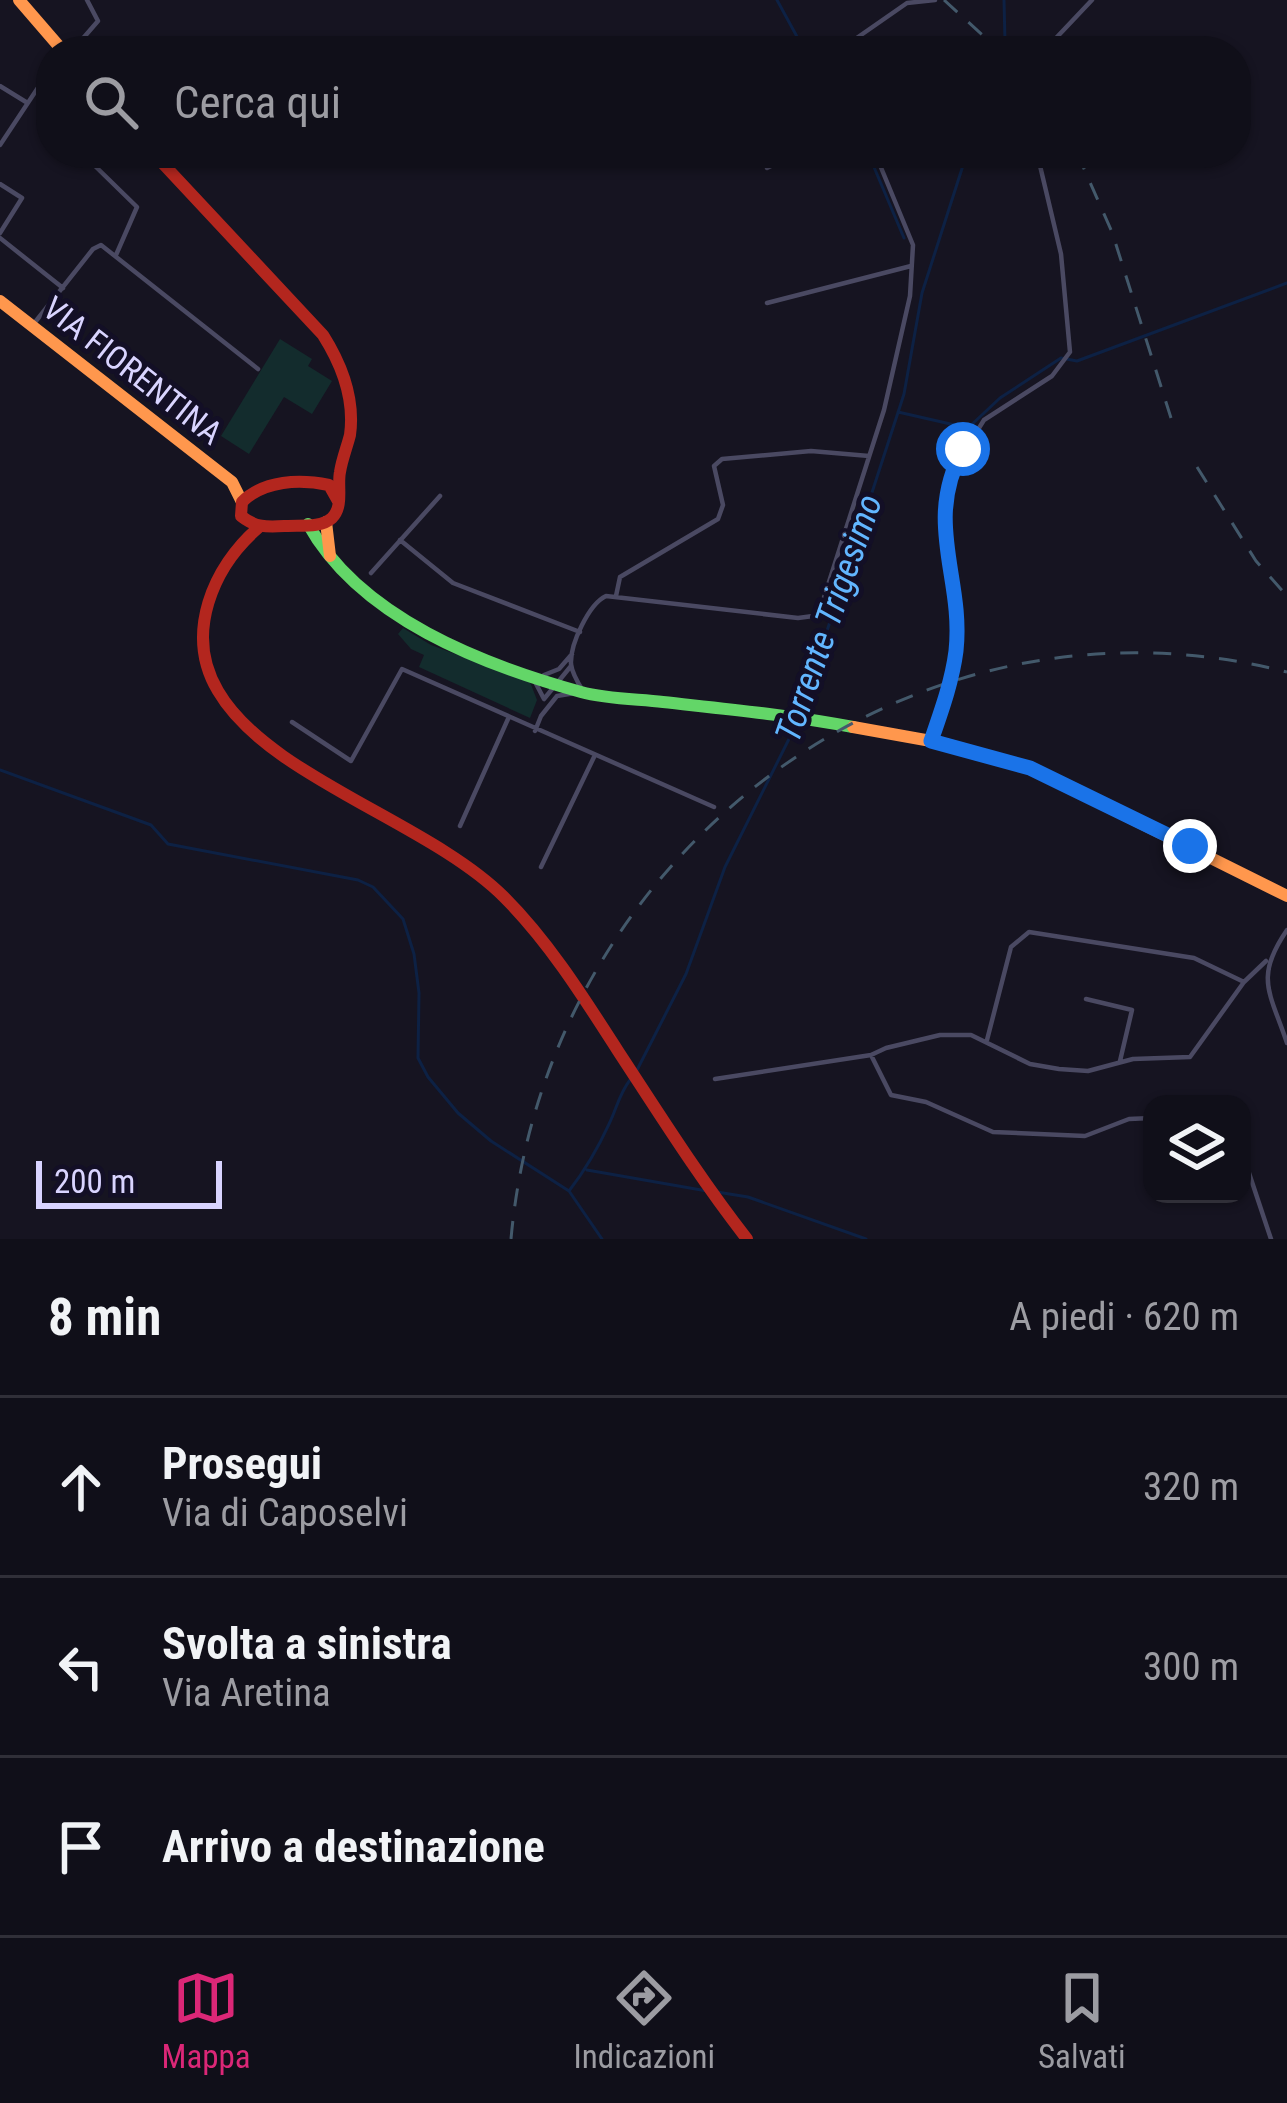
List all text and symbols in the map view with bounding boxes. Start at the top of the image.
search box [36,36,1251,168]
icon: search [78,69,144,135]
text: Cerca qui [174,76,341,129]
street label: VIA FIORENTINA [35,288,230,452]
route start [936,422,990,476]
water label: Torrente Trigesimo [767,489,891,748]
route end [1163,819,1217,873]
map controls [1143,1095,1251,1203]
button: layers [1143,1095,1251,1203]
scale bar [36,1155,222,1208]
text: 200 m [54,1162,135,1201]
text: 8 min [48,1288,161,1347]
text: A piedi · 620 m [1009,1294,1239,1340]
text: Prosegui [162,1437,322,1490]
icon: ahead [48,1454,114,1520]
text: 320 m [1143,1464,1239,1510]
text: Via di Caposelvi [162,1490,408,1536]
text: Svolta a sinistra [162,1617,452,1670]
icon: left [48,1634,114,1700]
text: 300 m [1143,1644,1239,1690]
text: Via Aretina [162,1670,331,1716]
icon: arrive [48,1814,114,1880]
text: Arrivo a destinazione [162,1820,545,1873]
tab: Mappa [161,1965,251,2076]
tab: Indicazioni [574,1965,715,2076]
tab: Salvati [1038,1965,1125,2076]

